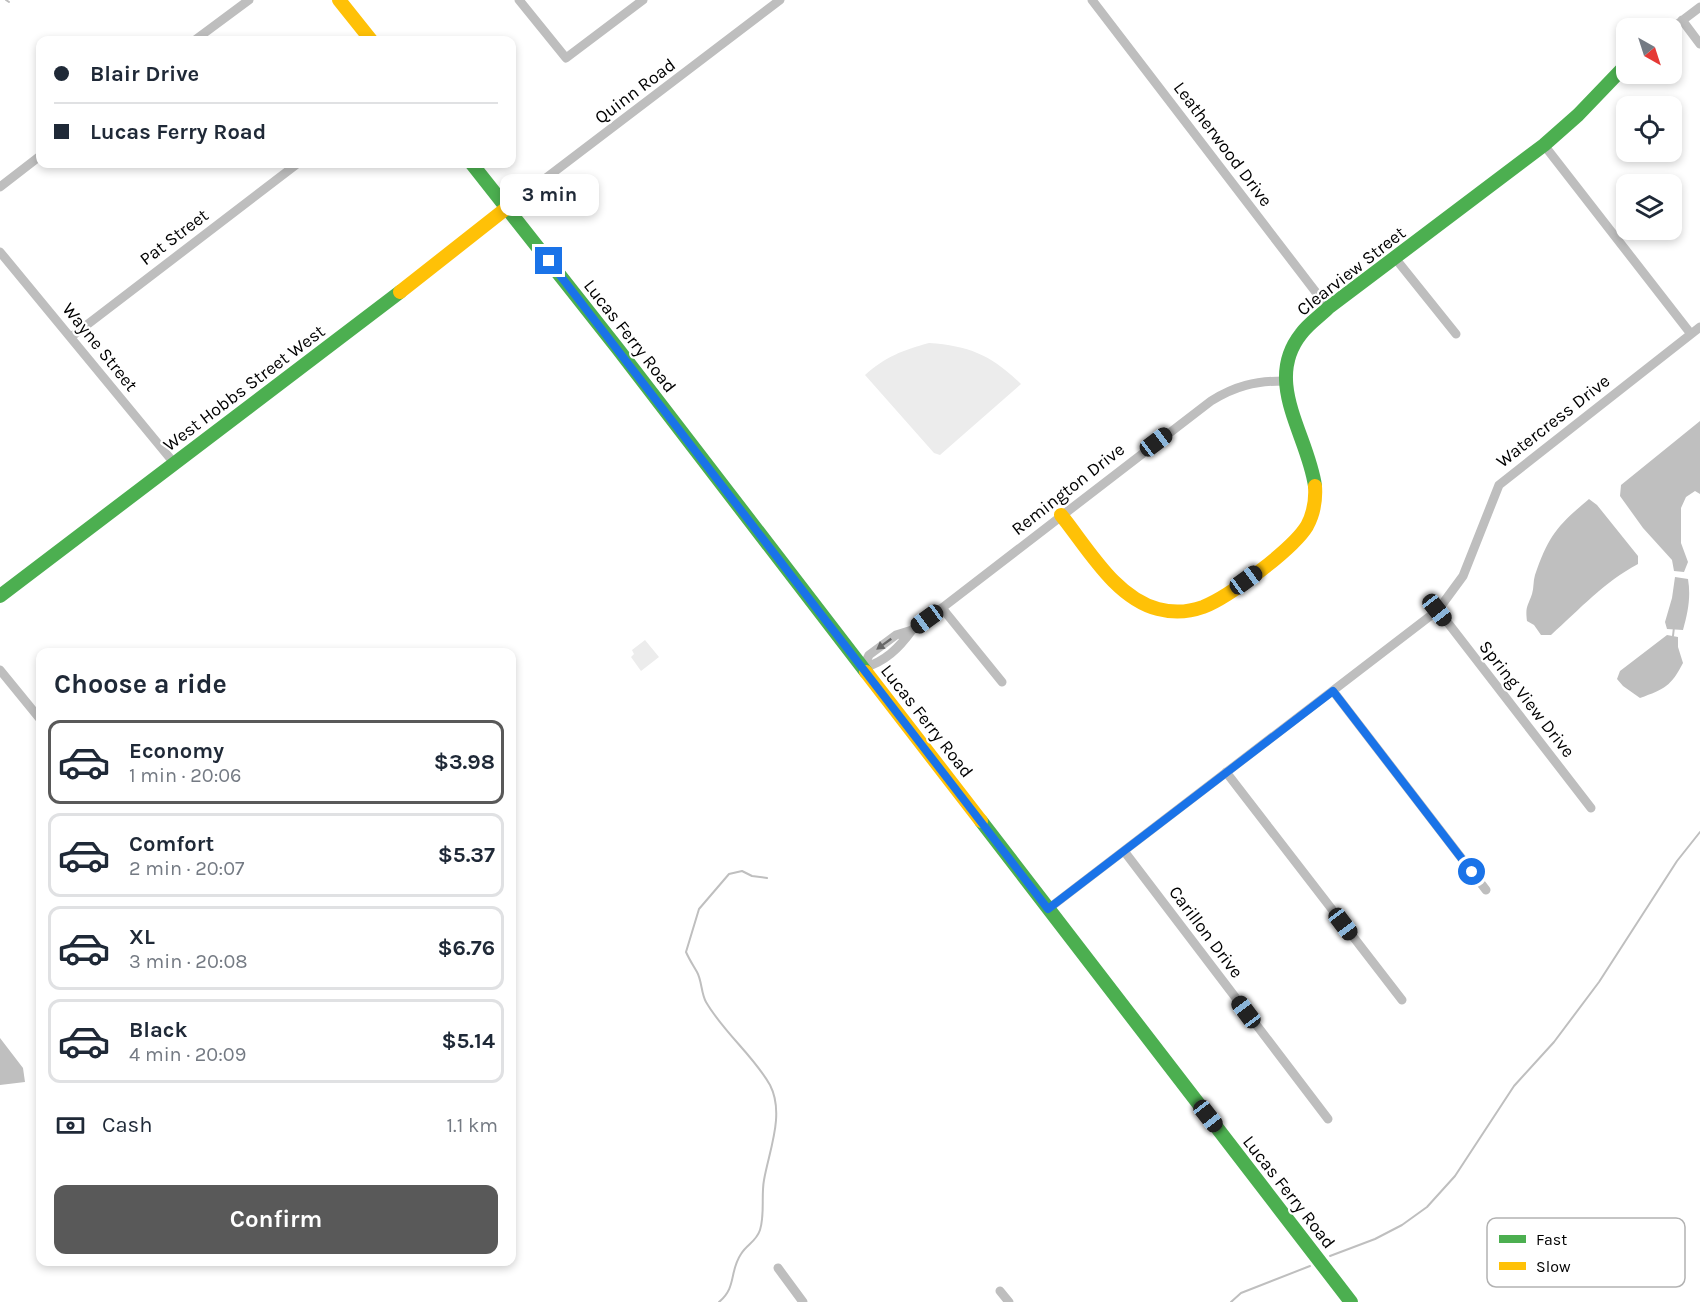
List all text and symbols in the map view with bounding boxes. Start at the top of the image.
north arrow [1616,18,1682,84]
map controls [1616,18,1682,240]
street label: Quinn Road [590,53,680,129]
text: Blair Drive [90,61,199,87]
street label: Leatherwood Drive [1169,77,1277,211]
button: locate [1616,96,1682,162]
text: Lucas Ferry Road [90,119,266,145]
callout: 3 min [500,174,598,216]
button: layers [1616,174,1682,240]
text: 3 min [522,183,577,206]
street label: Pat Street [135,204,213,270]
street label: Clearview Street [1292,222,1410,320]
route end [535,247,562,274]
street label: Lucas Ferry Road [579,275,681,397]
street label: Wayne Street [58,298,143,396]
street label: West Hobbs Street West [159,320,329,456]
street label: Watercress Drive [1492,370,1614,472]
car [1136,424,1176,460]
street label: Remington Drive [1007,438,1129,540]
car [1226,562,1266,598]
car [1419,590,1455,630]
car [907,601,947,637]
street label: Spring View Drive [1474,636,1580,762]
one-way arrow [876,638,892,650]
street label: Lucas Ferry Road [876,660,978,782]
text: Choose a ride [54,668,227,700]
icon: car [57,735,111,789]
text: Economy [129,738,224,764]
text: $3.98 [434,749,495,775]
text: 1 min · 20:06 [129,764,242,787]
icon: car [57,828,111,882]
text: Comfort [129,831,214,857]
text: $5.37 [438,842,495,868]
text: 2 min · 20:07 [129,857,244,880]
route start [1458,858,1485,885]
street label: Carillon Drive [1164,881,1248,983]
car [1325,904,1361,944]
icon: car [57,921,111,975]
text: XL [129,924,155,950]
text: $6.76 [437,935,495,961]
text: 3 min · 20:08 [129,950,248,973]
car [1228,992,1264,1032]
icon: car [57,1014,111,1068]
text: Black [129,1017,188,1043]
text: $5.14 [441,1028,495,1054]
text: 4 min · 20:09 [129,1043,246,1066]
car [1190,1096,1226,1136]
icon: cash [54,1109,87,1142]
text: Cash [102,1112,152,1138]
text: 1.1 km [446,1114,498,1137]
street label: Lucas Ferry Road [1238,1131,1340,1253]
button: Confirm [54,1185,498,1254]
legend [1487,1218,1685,1287]
text: Fast [1536,1230,1567,1249]
text: Slow [1536,1257,1571,1276]

